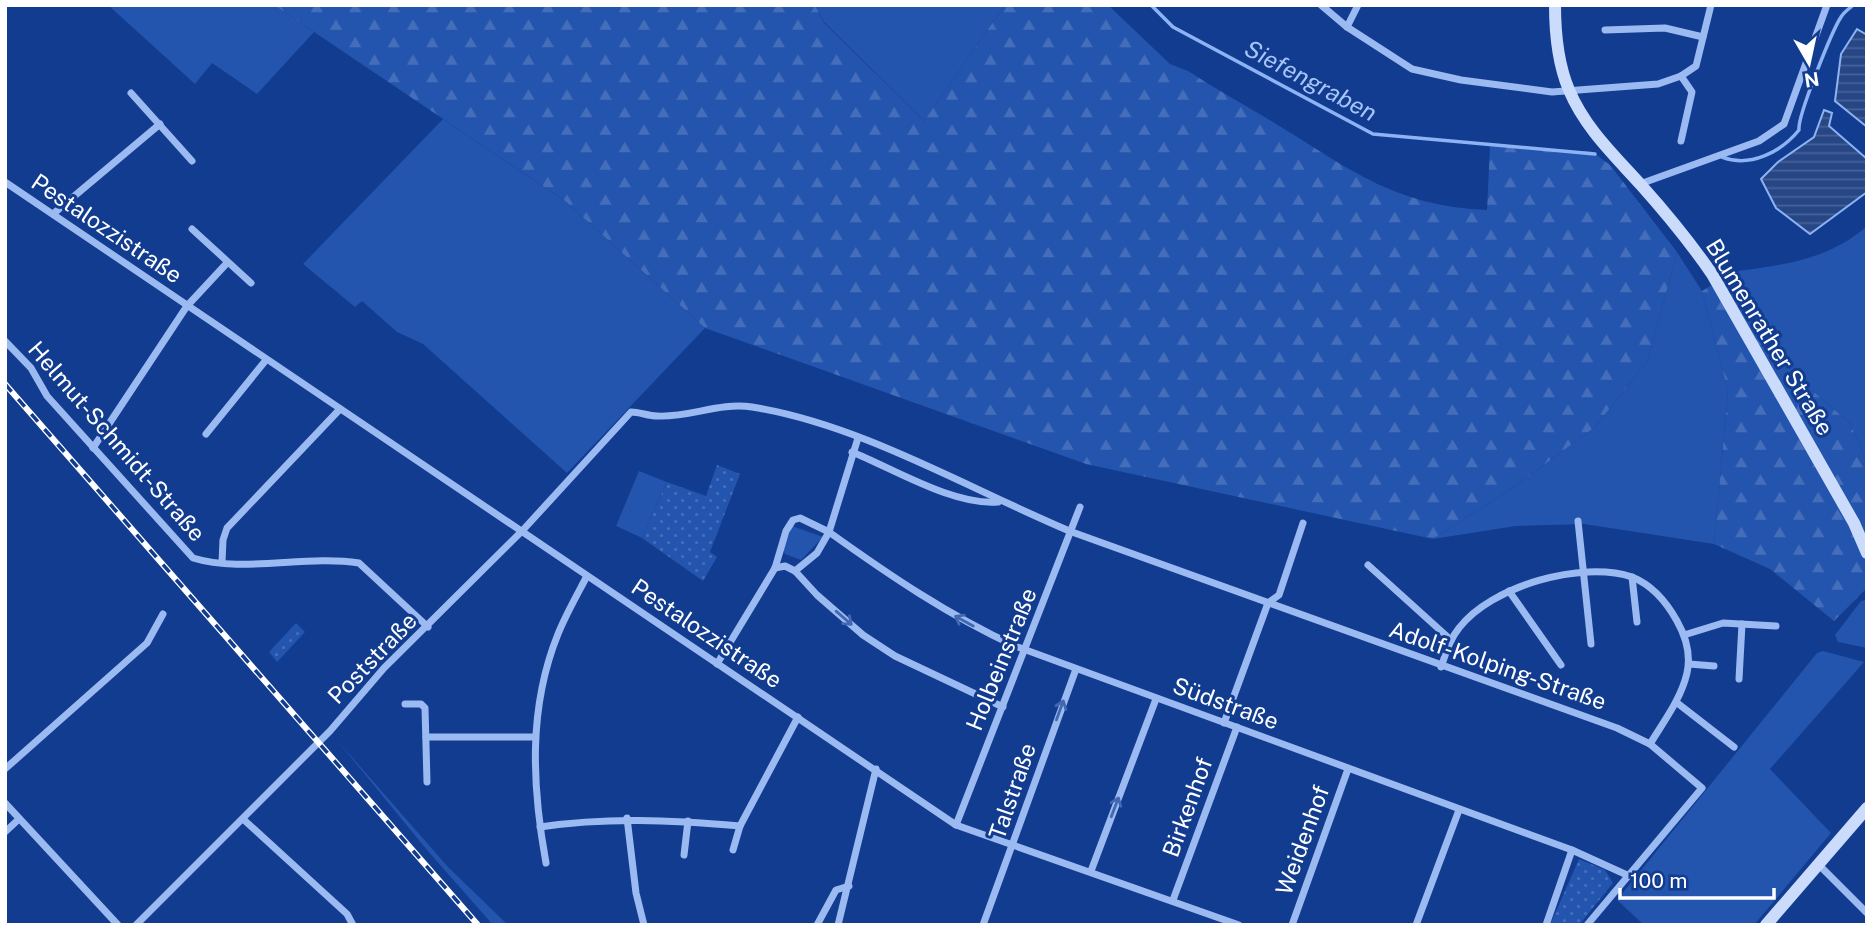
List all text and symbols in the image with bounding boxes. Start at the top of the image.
north arrow [1774,28,1844,98]
water label: Siefengraben [1240,33,1382,127]
text: N [1803,68,1821,92]
street label: Pestalozzistraße [27,168,187,288]
street label: Blumenrather Straße [1701,234,1839,440]
street label: Helmut-Schmidt-Straße [23,336,211,546]
street label: Pestalozzistraße [627,573,787,693]
street label: Holbeinstraße [960,584,1042,734]
street label: Poststraße [322,607,422,709]
one-way arrow [834,610,852,626]
one-way arrow [955,614,975,628]
street label: Adolf-Kolping-Straße [1386,615,1610,715]
street label: Südstraße [1169,671,1283,735]
one-way arrow [1055,700,1067,722]
street label: Talstraße [983,739,1041,843]
street label: Birkenhof [1157,754,1217,860]
street label: Weidenhof [1270,782,1334,898]
one-way arrow [1110,797,1123,819]
scale bar [1620,856,1774,900]
text: 100 m [1630,868,1687,893]

